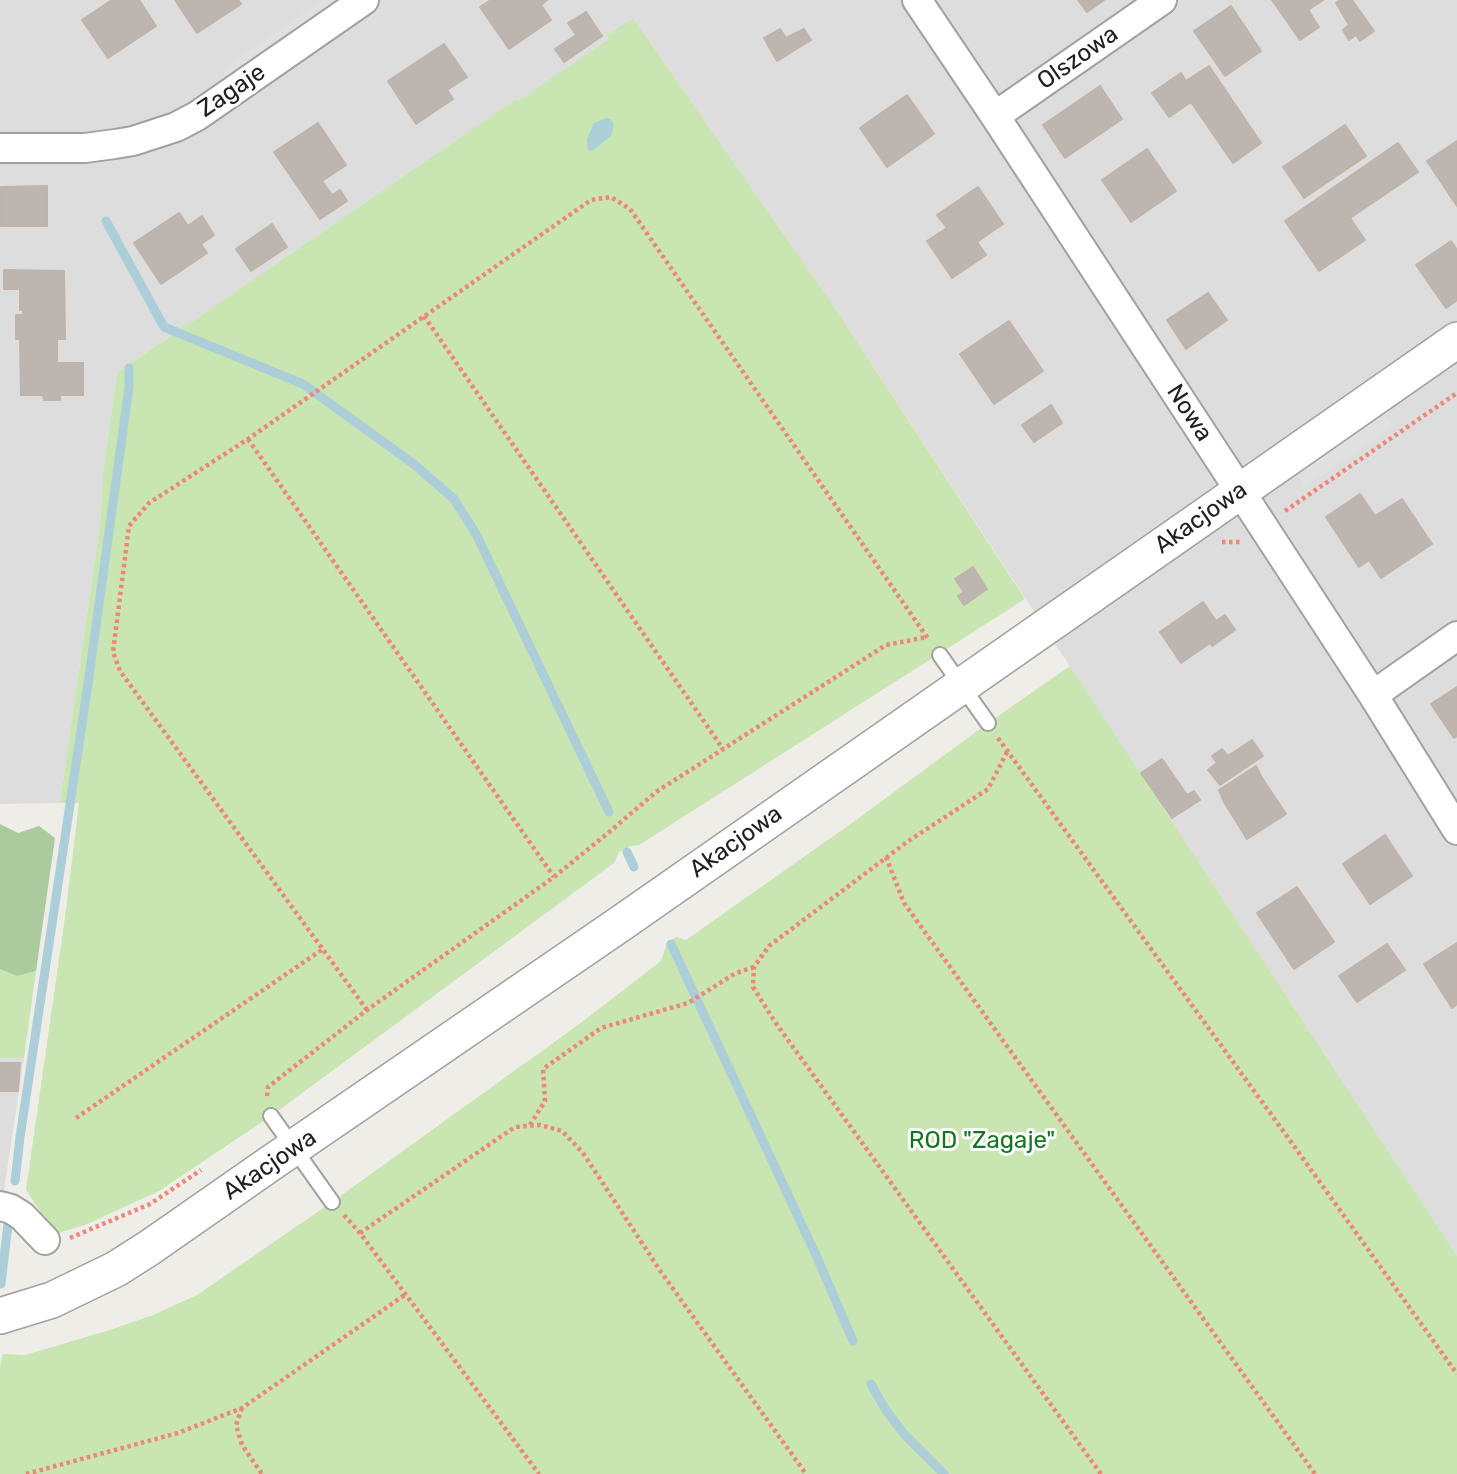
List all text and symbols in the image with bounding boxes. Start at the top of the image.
street label: Olszowa [1032,20,1124,96]
street label: Zagaje [193,58,271,124]
street label: Nowa [1160,379,1218,447]
street label: Akacjowa [1149,476,1253,560]
street label: Akacjowa [684,800,788,884]
street label: Akacjowa [218,1123,322,1207]
park label: ROD "Zagaje" [909,1127,1055,1155]

